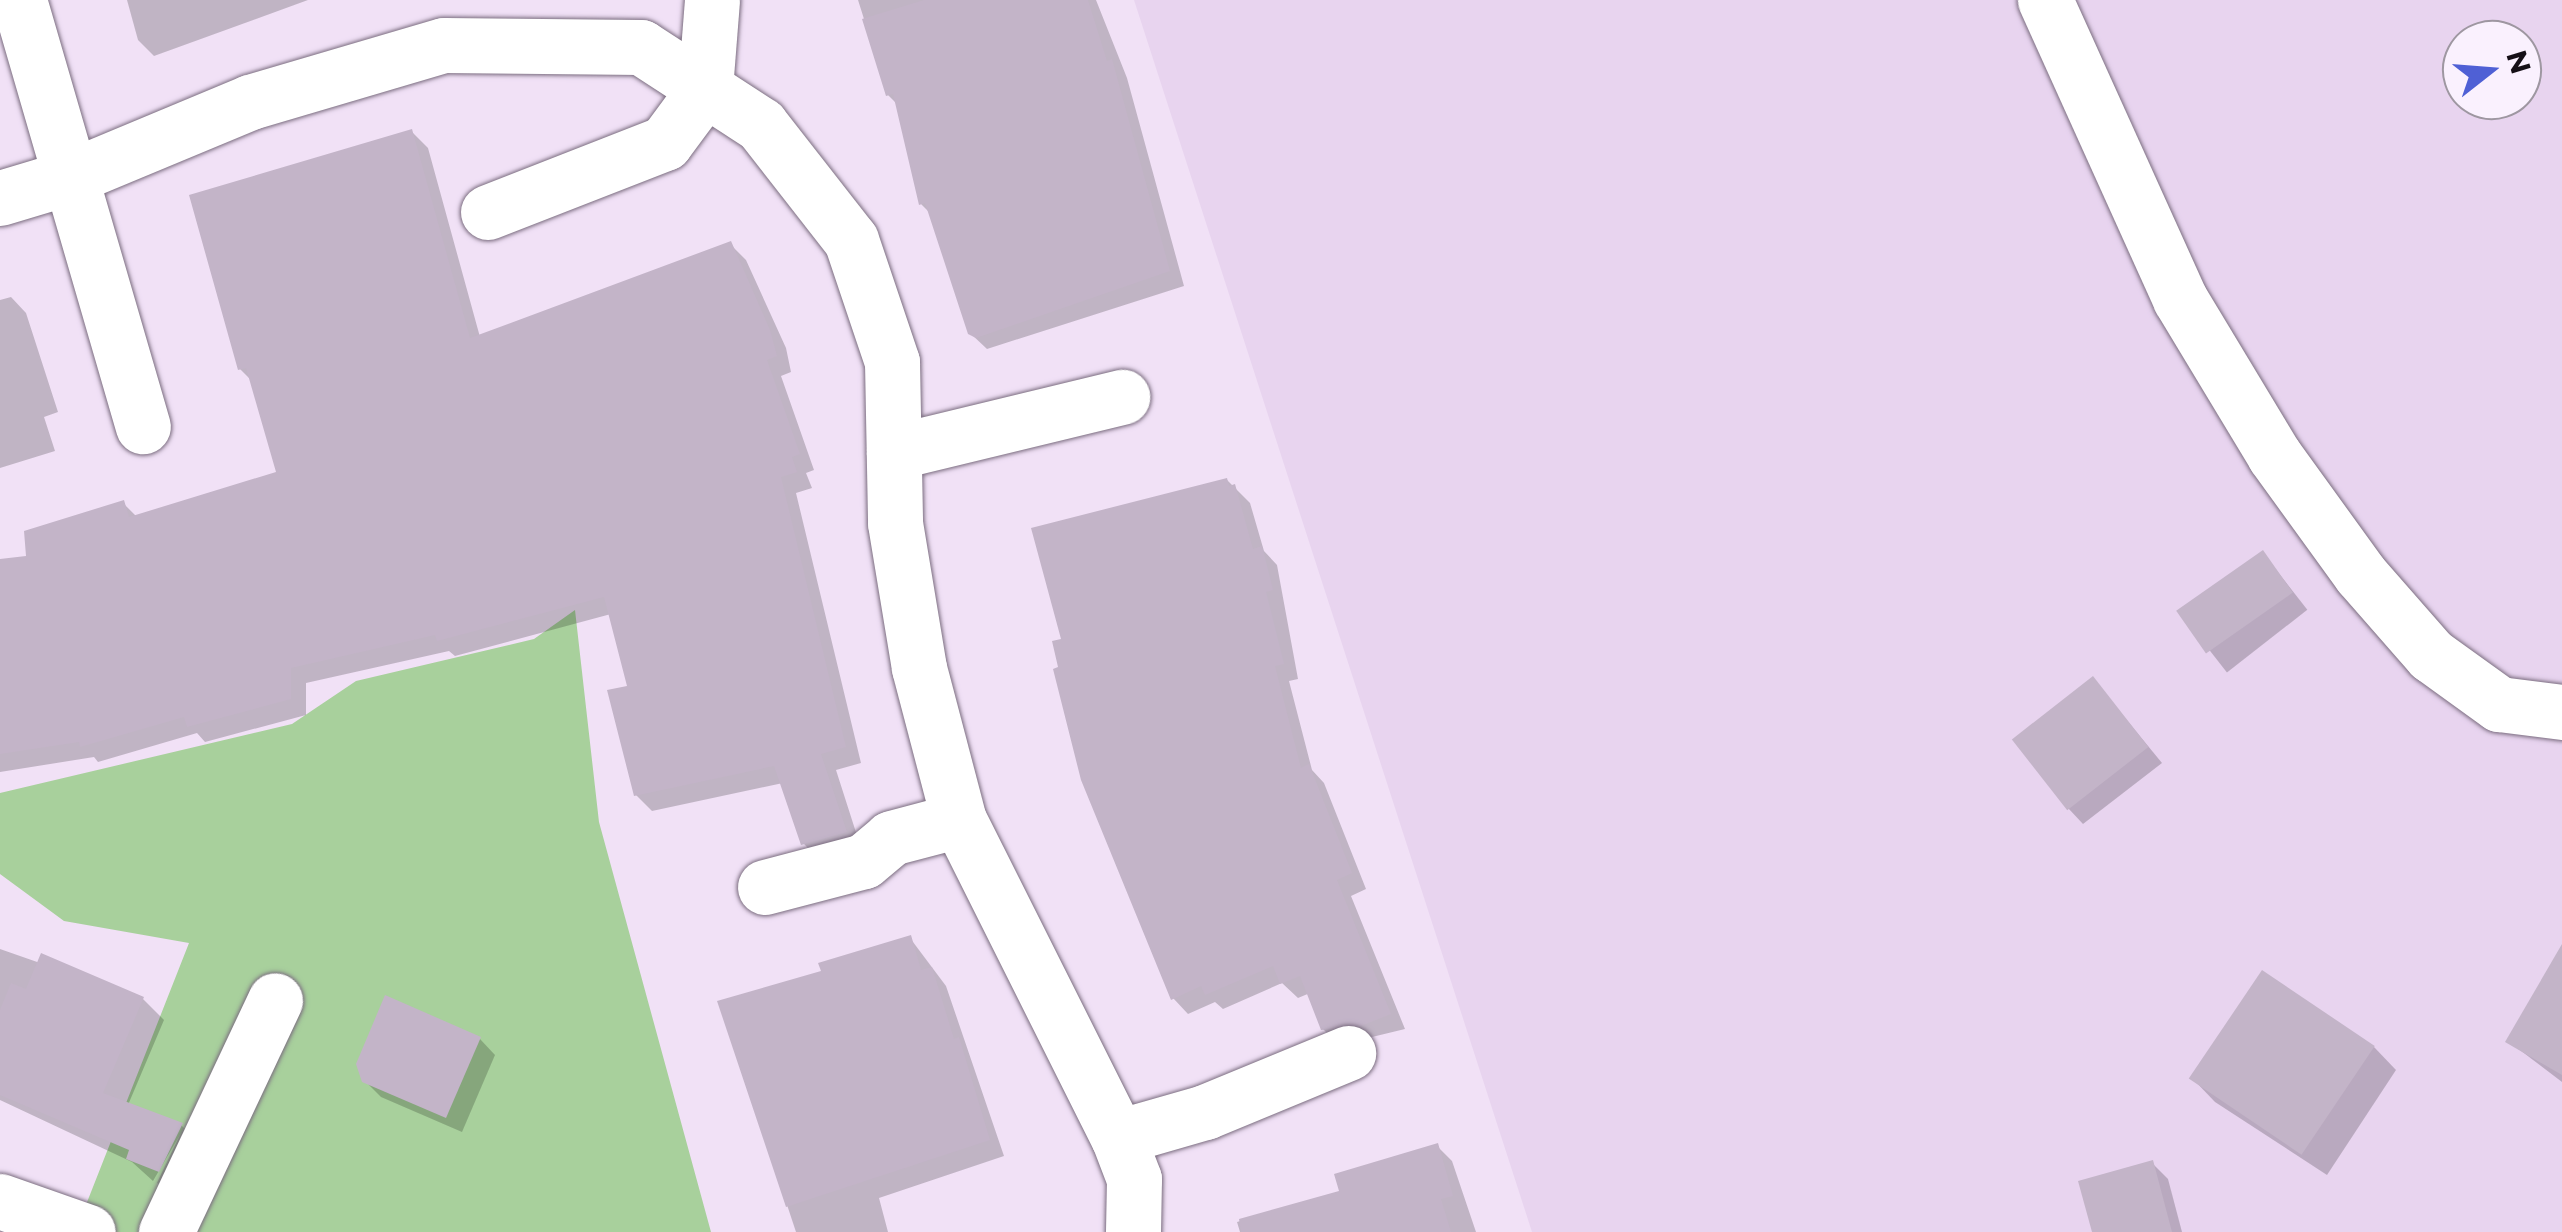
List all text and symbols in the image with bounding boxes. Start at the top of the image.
north arrow [2442,20,2542,120]
text: N [2499,46,2538,78]

